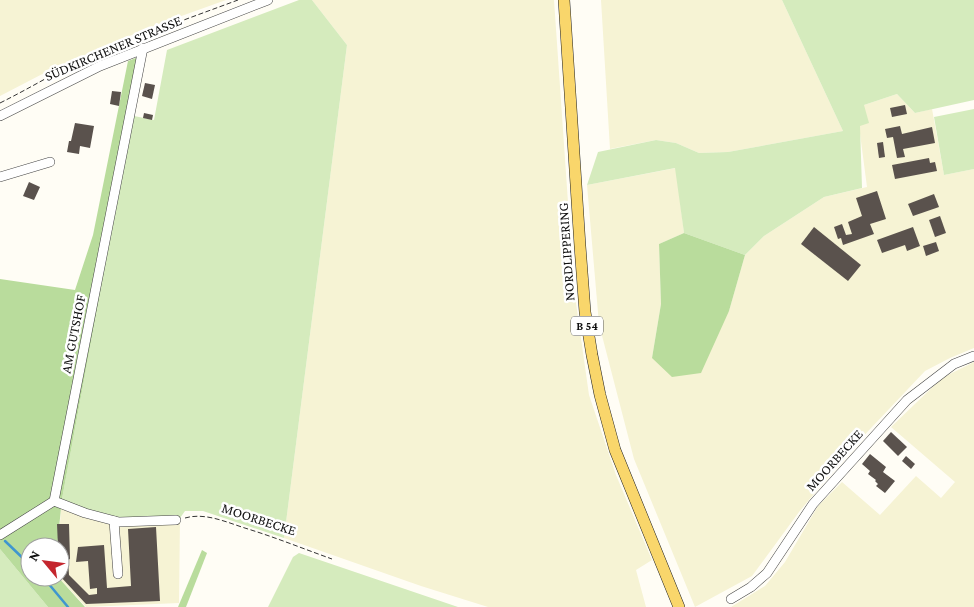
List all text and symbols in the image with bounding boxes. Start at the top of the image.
street label: SÜDKIRCHENER STRASSE [42,12,184,84]
street label: NORDLIPPERING [555,202,577,302]
street label: AM GUTSHOF [58,293,88,375]
road number: B 54 [571,316,603,336]
street label: MOORBECKE [802,426,866,494]
street label: MOORBECKE [220,499,299,539]
north arrow [20,537,70,587]
text: N [24,547,43,564]

